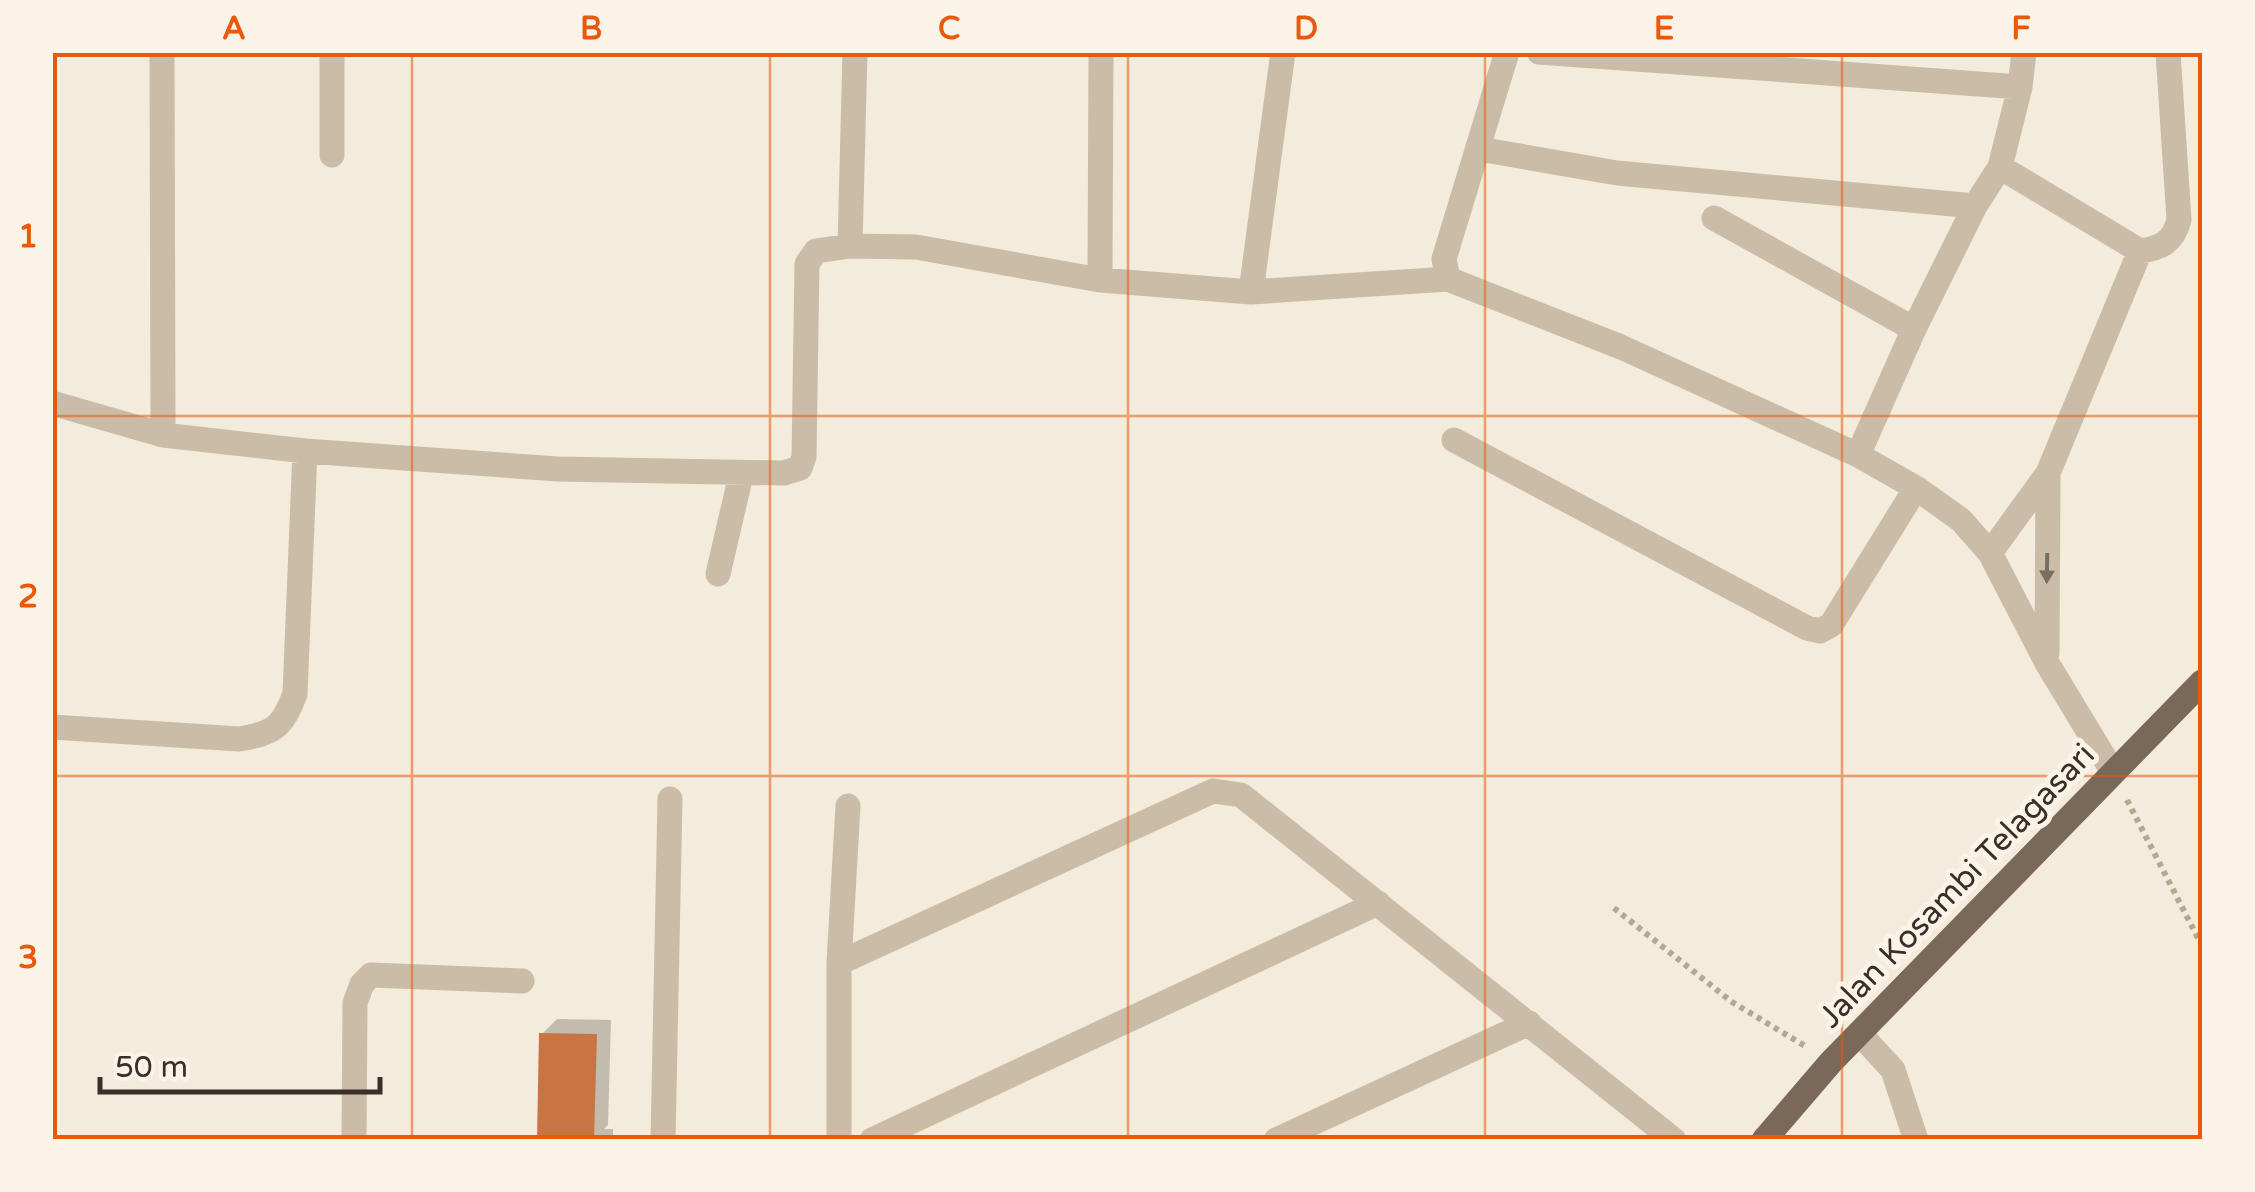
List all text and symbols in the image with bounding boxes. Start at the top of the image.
text: A [222,10,246,48]
text: B [580,10,602,48]
text: C [938,10,960,48]
text: D [1294,10,1318,48]
text: E [1654,10,1674,48]
text: F [2011,10,2031,48]
text: 1 [18,218,38,256]
one-way arrow [2039,552,2055,584]
text: 2 [18,578,38,616]
street label: Jalan Kosambi Telagasari [1811,736,2103,1036]
text: 3 [18,939,38,977]
scale bar [100,1032,380,1094]
text: 50 m [115,1049,188,1086]

